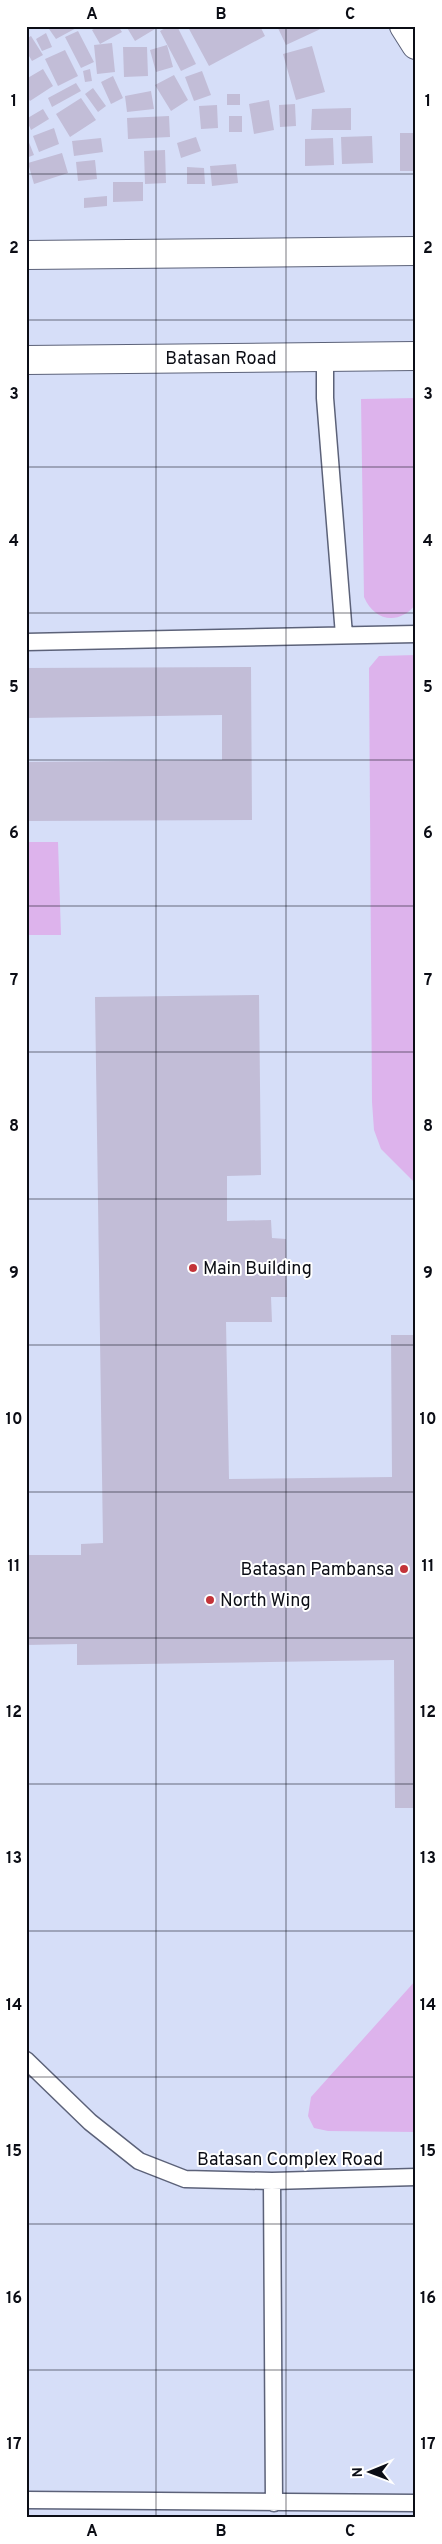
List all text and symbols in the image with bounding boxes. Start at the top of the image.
text: A [86,5,98,25]
text: B [215,5,227,25]
text: C [345,5,355,25]
text: 1 [11,92,17,112]
text: 1 [425,92,431,112]
text: 2 [9,239,19,259]
text: 2 [423,239,433,259]
street label: Batasan Road [165,348,277,371]
text: 3 [9,385,19,405]
text: 3 [423,385,433,405]
text: 4 [9,532,19,552]
text: 4 [423,532,433,552]
text: 5 [9,678,19,698]
text: 5 [423,678,433,698]
text: 6 [9,824,19,844]
text: 6 [423,824,433,844]
text: 7 [10,971,18,991]
text: 7 [424,971,432,991]
text: 8 [9,1117,19,1137]
text: 8 [423,1117,433,1137]
place label: Main Building [203,1258,312,1281]
marker: Main Building [187,1262,199,1274]
text: 9 [9,1264,19,1284]
text: 9 [423,1264,433,1284]
text: 10 [6,1410,22,1430]
text: 10 [420,1410,436,1430]
text: 11 [8,1557,20,1577]
text: 11 [422,1557,434,1577]
place label: Batasan Pambansa [241,1559,394,1582]
marker: Batasan Pambansa [398,1563,410,1575]
place label: North Wing [220,1590,311,1613]
marker: North Wing [204,1594,216,1606]
text: 12 [6,1703,22,1723]
text: 12 [420,1703,436,1723]
text: 13 [6,1849,22,1869]
text: 13 [420,1849,436,1869]
text: 14 [6,1996,22,2016]
text: 14 [420,1996,436,2016]
text: 15 [6,2142,22,2162]
text: 15 [420,2142,436,2162]
street label: Batasan Complex Road [197,2149,383,2172]
text: 16 [6,2289,22,2309]
text: 16 [420,2289,436,2309]
text: 17 [7,2435,21,2455]
text: 17 [421,2435,435,2455]
north arrow [344,2446,394,2496]
text: N [350,2467,367,2477]
text: A [86,2522,98,2542]
text: B [215,2522,227,2542]
text: C [345,2522,355,2542]

